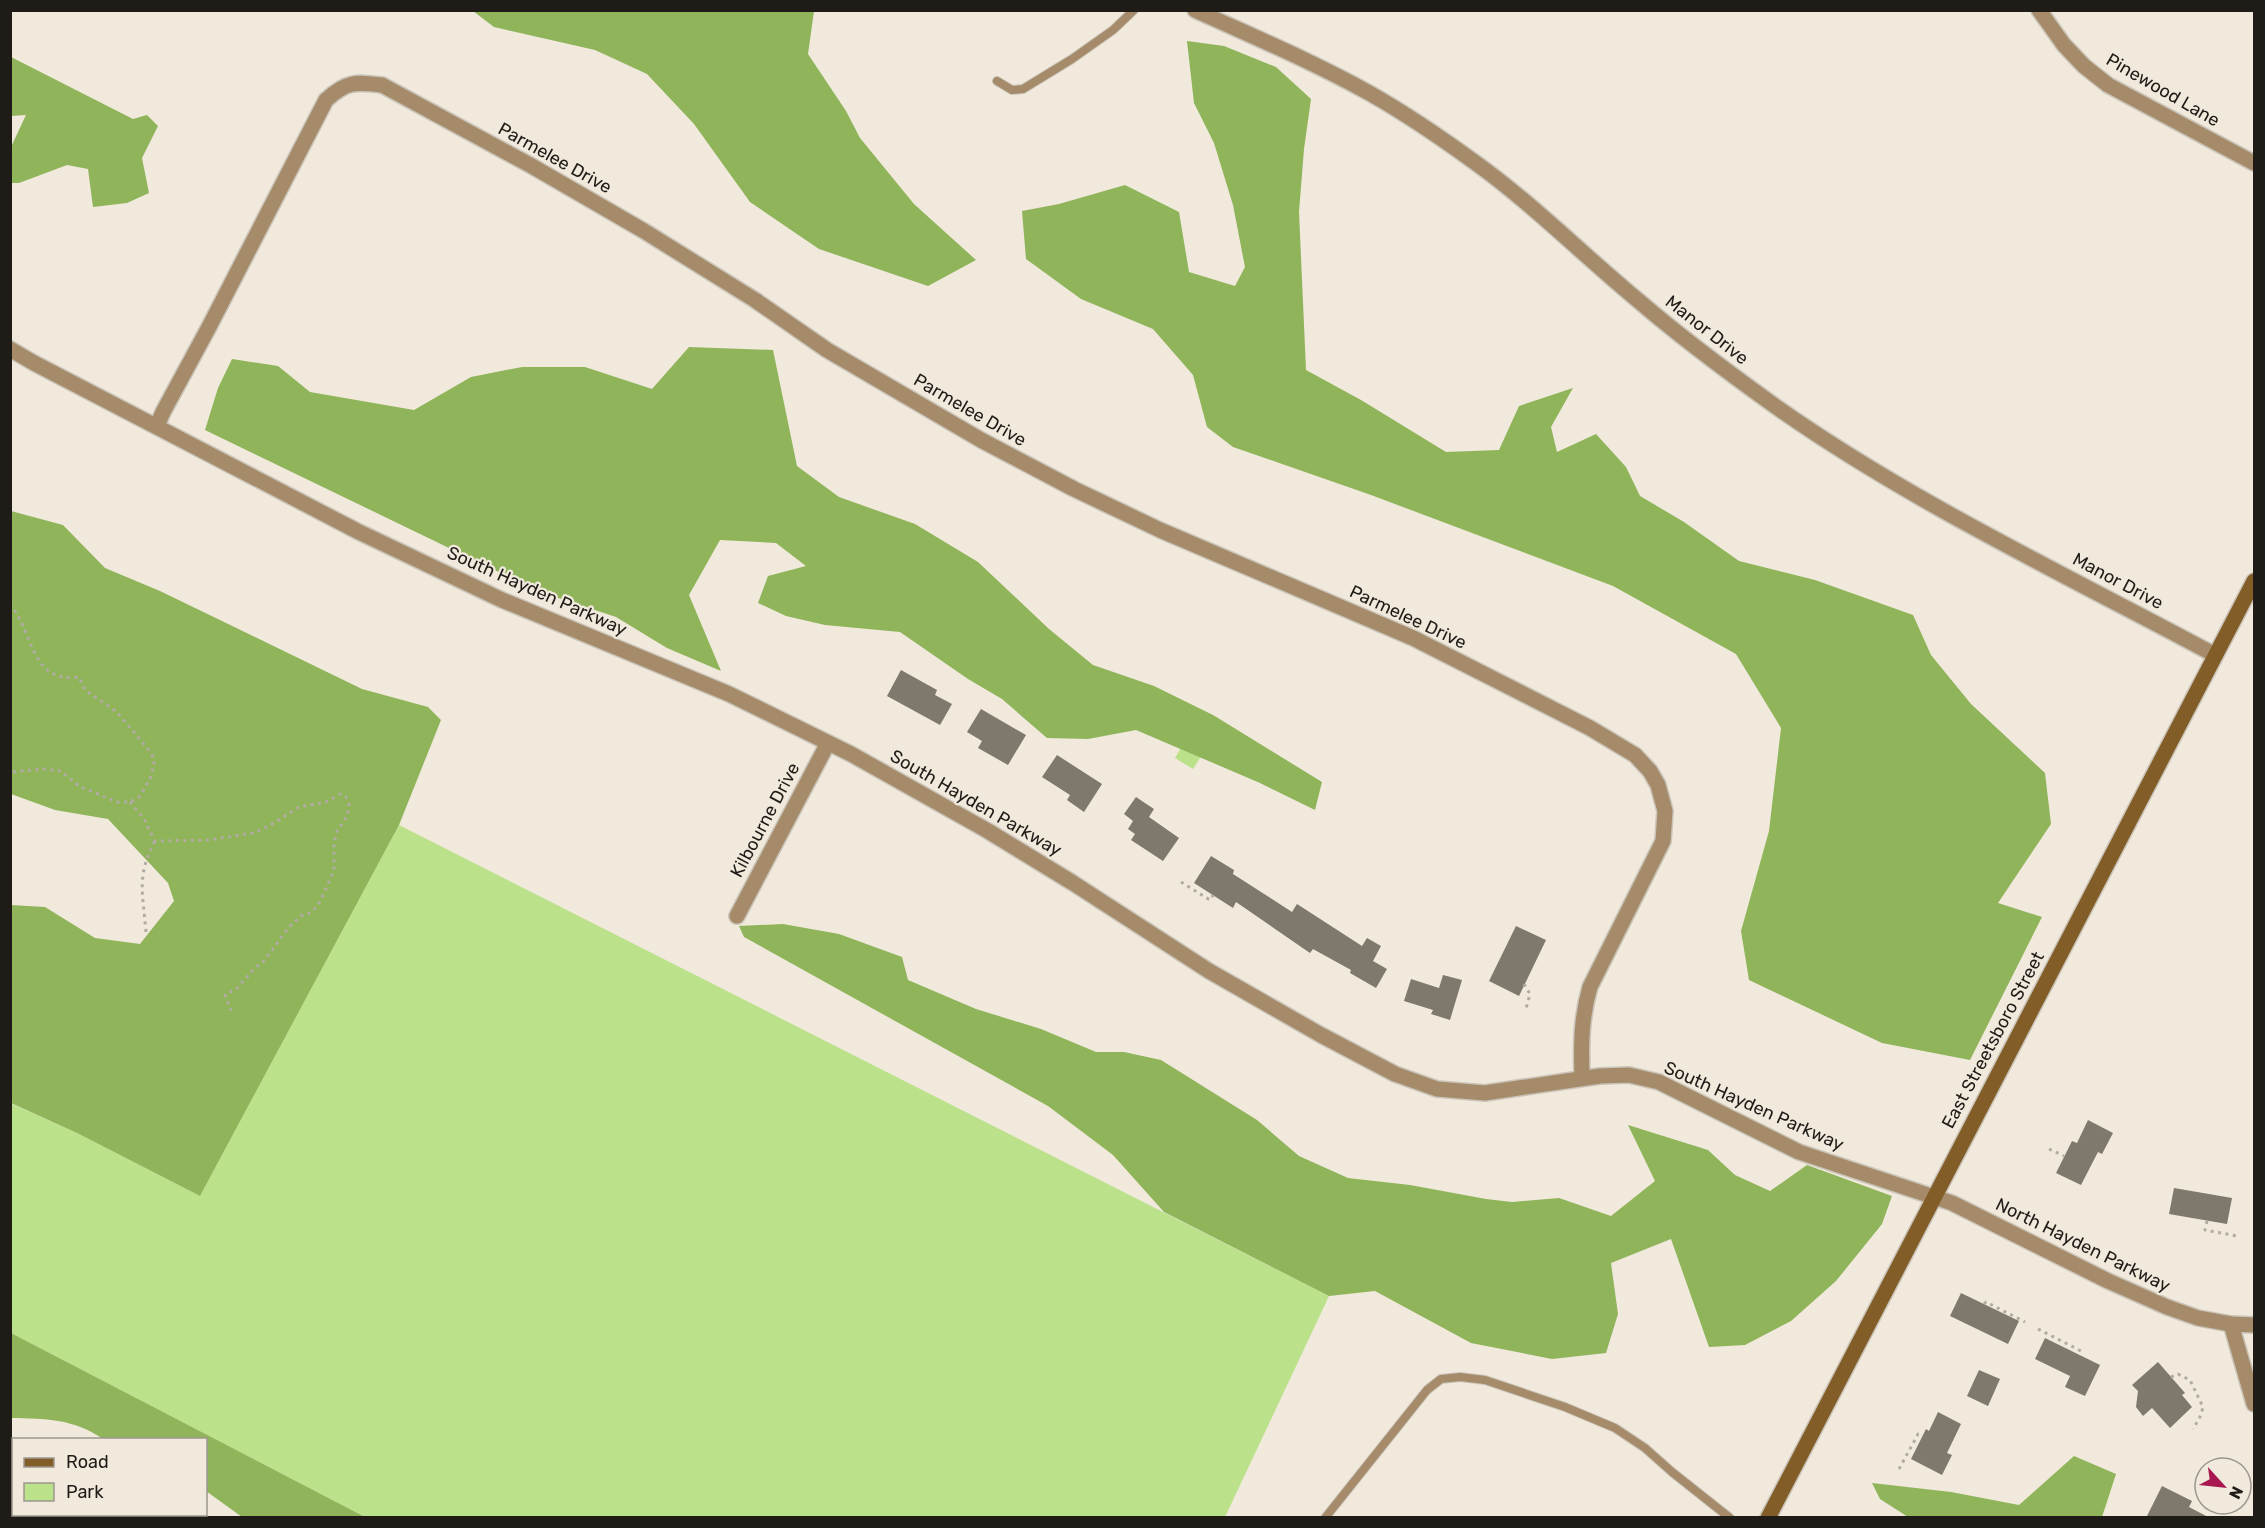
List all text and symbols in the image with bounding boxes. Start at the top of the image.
street label: Pinewood Lane [2102,49,2224,131]
street label: Parmelee Drive [494,118,616,198]
street label: Manor Drive [1661,291,1753,369]
street label: Parmelee Drive [910,369,1030,451]
street label: South Hayden Parkway [444,541,630,641]
street label: Manor Drive [2069,548,2167,614]
street label: Parmelee Drive [1346,580,1470,654]
street label: South Hayden Parkway [886,745,1066,861]
street label: Kilbourne Drive [725,759,805,881]
street label: East Streetsboro Street [1937,948,2049,1132]
street label: South Hayden Parkway [1661,1056,1847,1156]
street label: North Hayden Parkway [1992,1193,2174,1297]
legend [12,1438,207,1516]
text: Road [66,1451,109,1473]
north arrow [2193,1456,2253,1516]
text: Park [66,1481,104,1503]
text: N [2225,1483,2247,1502]

